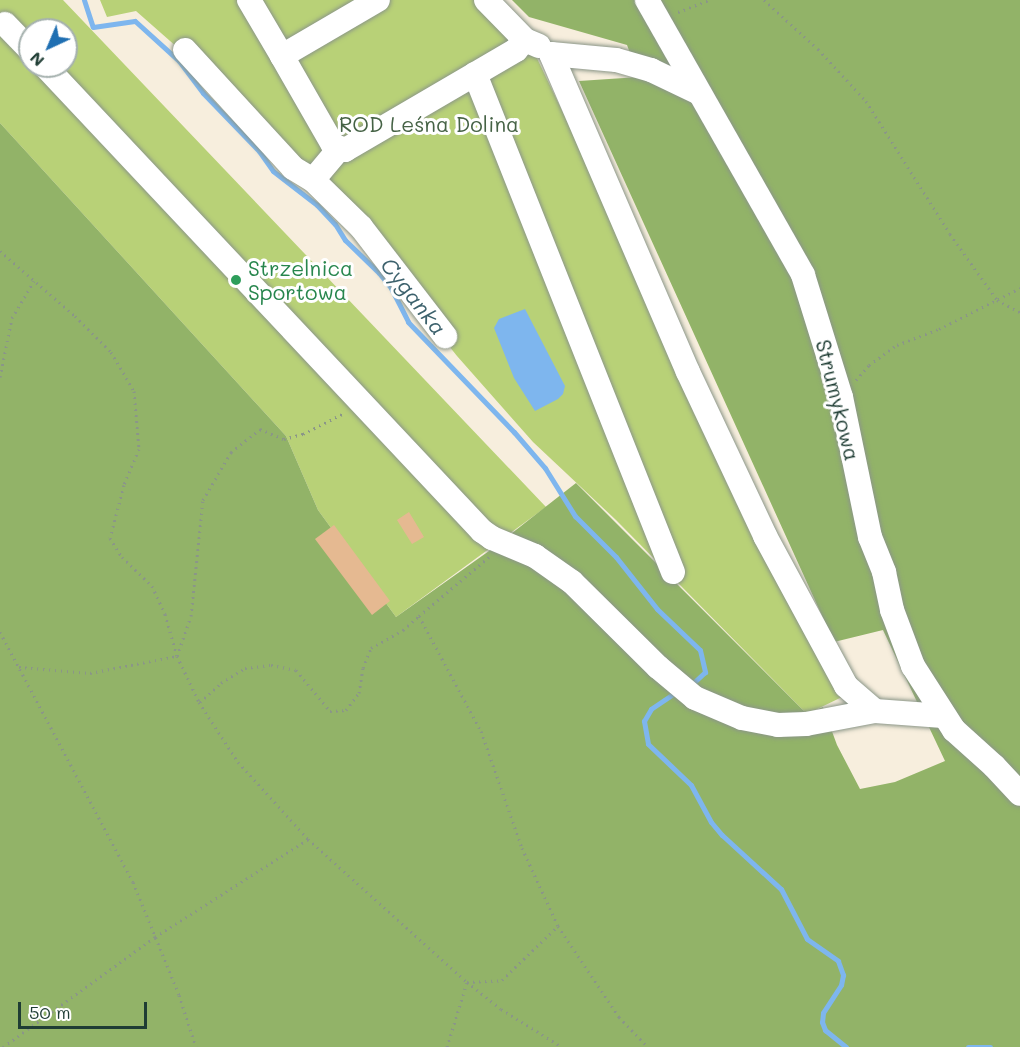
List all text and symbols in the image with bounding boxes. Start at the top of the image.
north arrow [18,18,78,78]
text: N [25,48,48,72]
park label: ROD Leśna Dolina [339,111,519,137]
water label: Cyganka [376,252,452,340]
place label: Strzelnica Sportowa [248,255,353,305]
marker: Strzelnica Sportowa [229,273,243,287]
street label: Strumykowa [811,337,865,463]
scale bar [21,990,150,1028]
text: 50 m [29,1000,71,1024]

